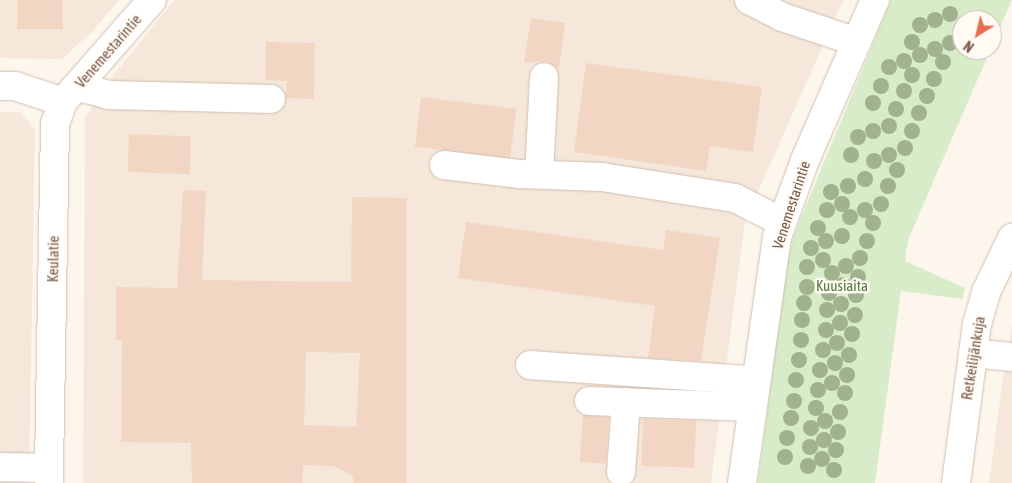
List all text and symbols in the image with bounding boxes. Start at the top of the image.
street label: Venemestarintie [71,10,145,92]
north arrow [952,10,1002,60]
text: N [961,37,977,55]
street label: Venemestarintie [768,159,814,251]
street label: Keulatie [44,236,62,282]
park label: Kuusiaita [816,277,868,295]
street label: Retkeilijänkuja [957,315,989,401]

